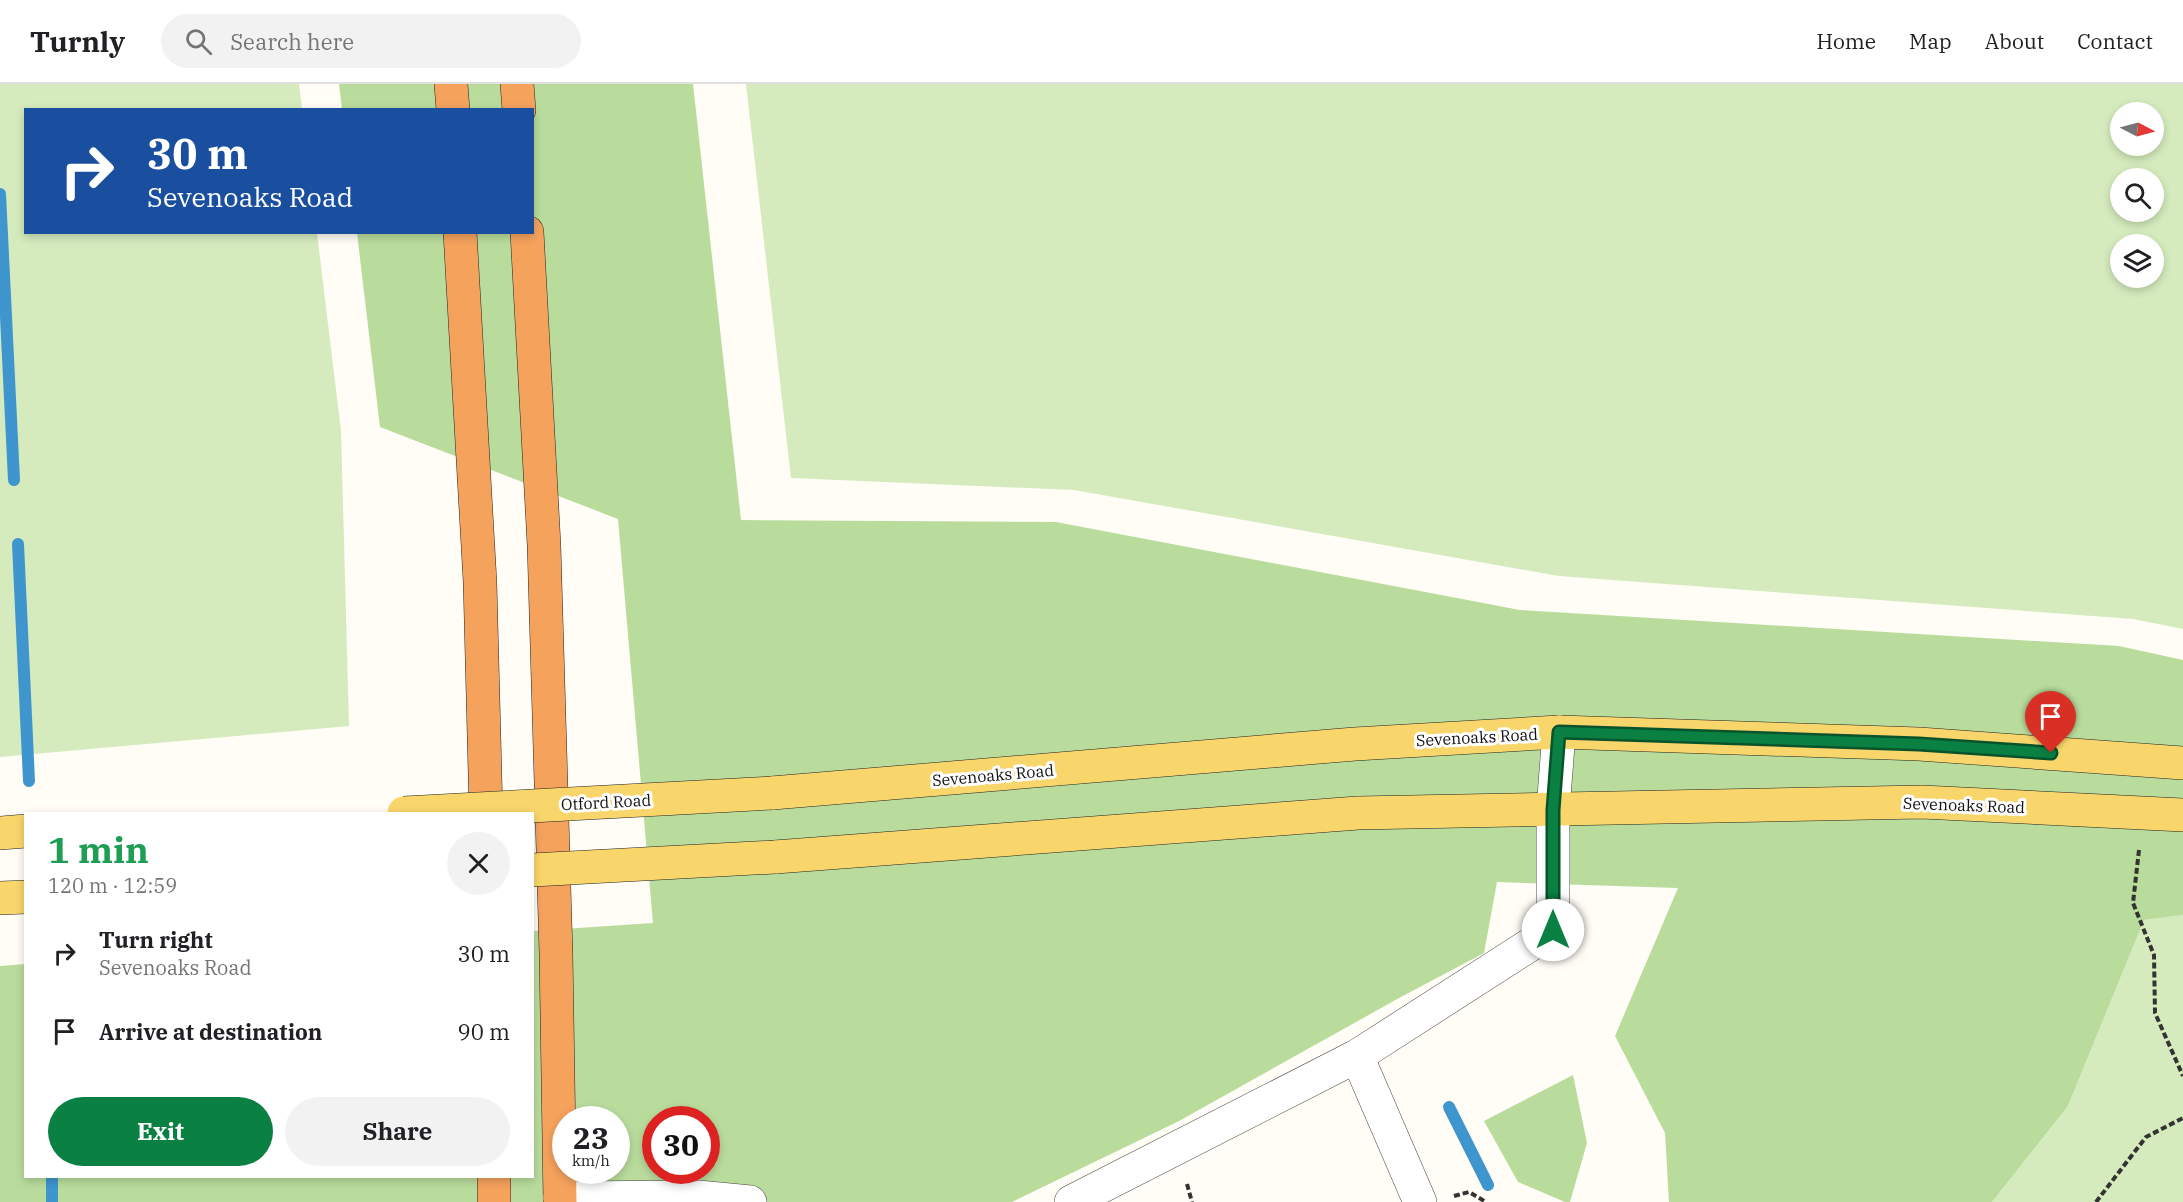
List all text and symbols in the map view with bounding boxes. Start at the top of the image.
search box [161,14,581,68]
text: Turnly [30,23,125,60]
icon: search [182,25,215,58]
text: Search here [230,27,354,56]
text: Home [1816,27,1876,55]
text: Map [1909,27,1952,55]
text: About [1985,27,2044,55]
text: Contact [2077,27,2153,55]
north arrow [2110,102,2164,156]
map controls [2110,102,2164,288]
text: 30 m [147,126,248,181]
icon: right [48,132,126,210]
button: search [2110,168,2164,222]
text: Sevenoaks Road [147,179,353,214]
button: layers [2110,234,2164,288]
pin [2025,691,2076,753]
icon: arrive [2034,700,2067,733]
street label: Sevenoaks Road [1415,724,1539,750]
street label: Sevenoaks Road [931,760,1055,790]
street label: Otford Road [560,790,652,814]
street label: Sevenoaks Road [1903,793,2026,817]
text: 1 min [48,826,149,873]
button: close [447,832,510,895]
text: 120 m · 12:59 [48,872,177,899]
position arrow [1521,898,1585,962]
text: Turn right [99,925,213,954]
icon: right [48,937,81,970]
text: 30 m [458,939,510,968]
text: Sevenoaks Road [99,954,252,981]
icon: arrive [48,1015,81,1048]
text: Arrive at destination [99,1017,322,1046]
text: 90 m [458,1017,510,1046]
button: Exit [48,1097,273,1166]
button: Share [285,1097,510,1166]
speed limit sign: 30 [642,1106,720,1184]
text: 23 [573,1118,609,1157]
text: km/h [572,1151,610,1170]

